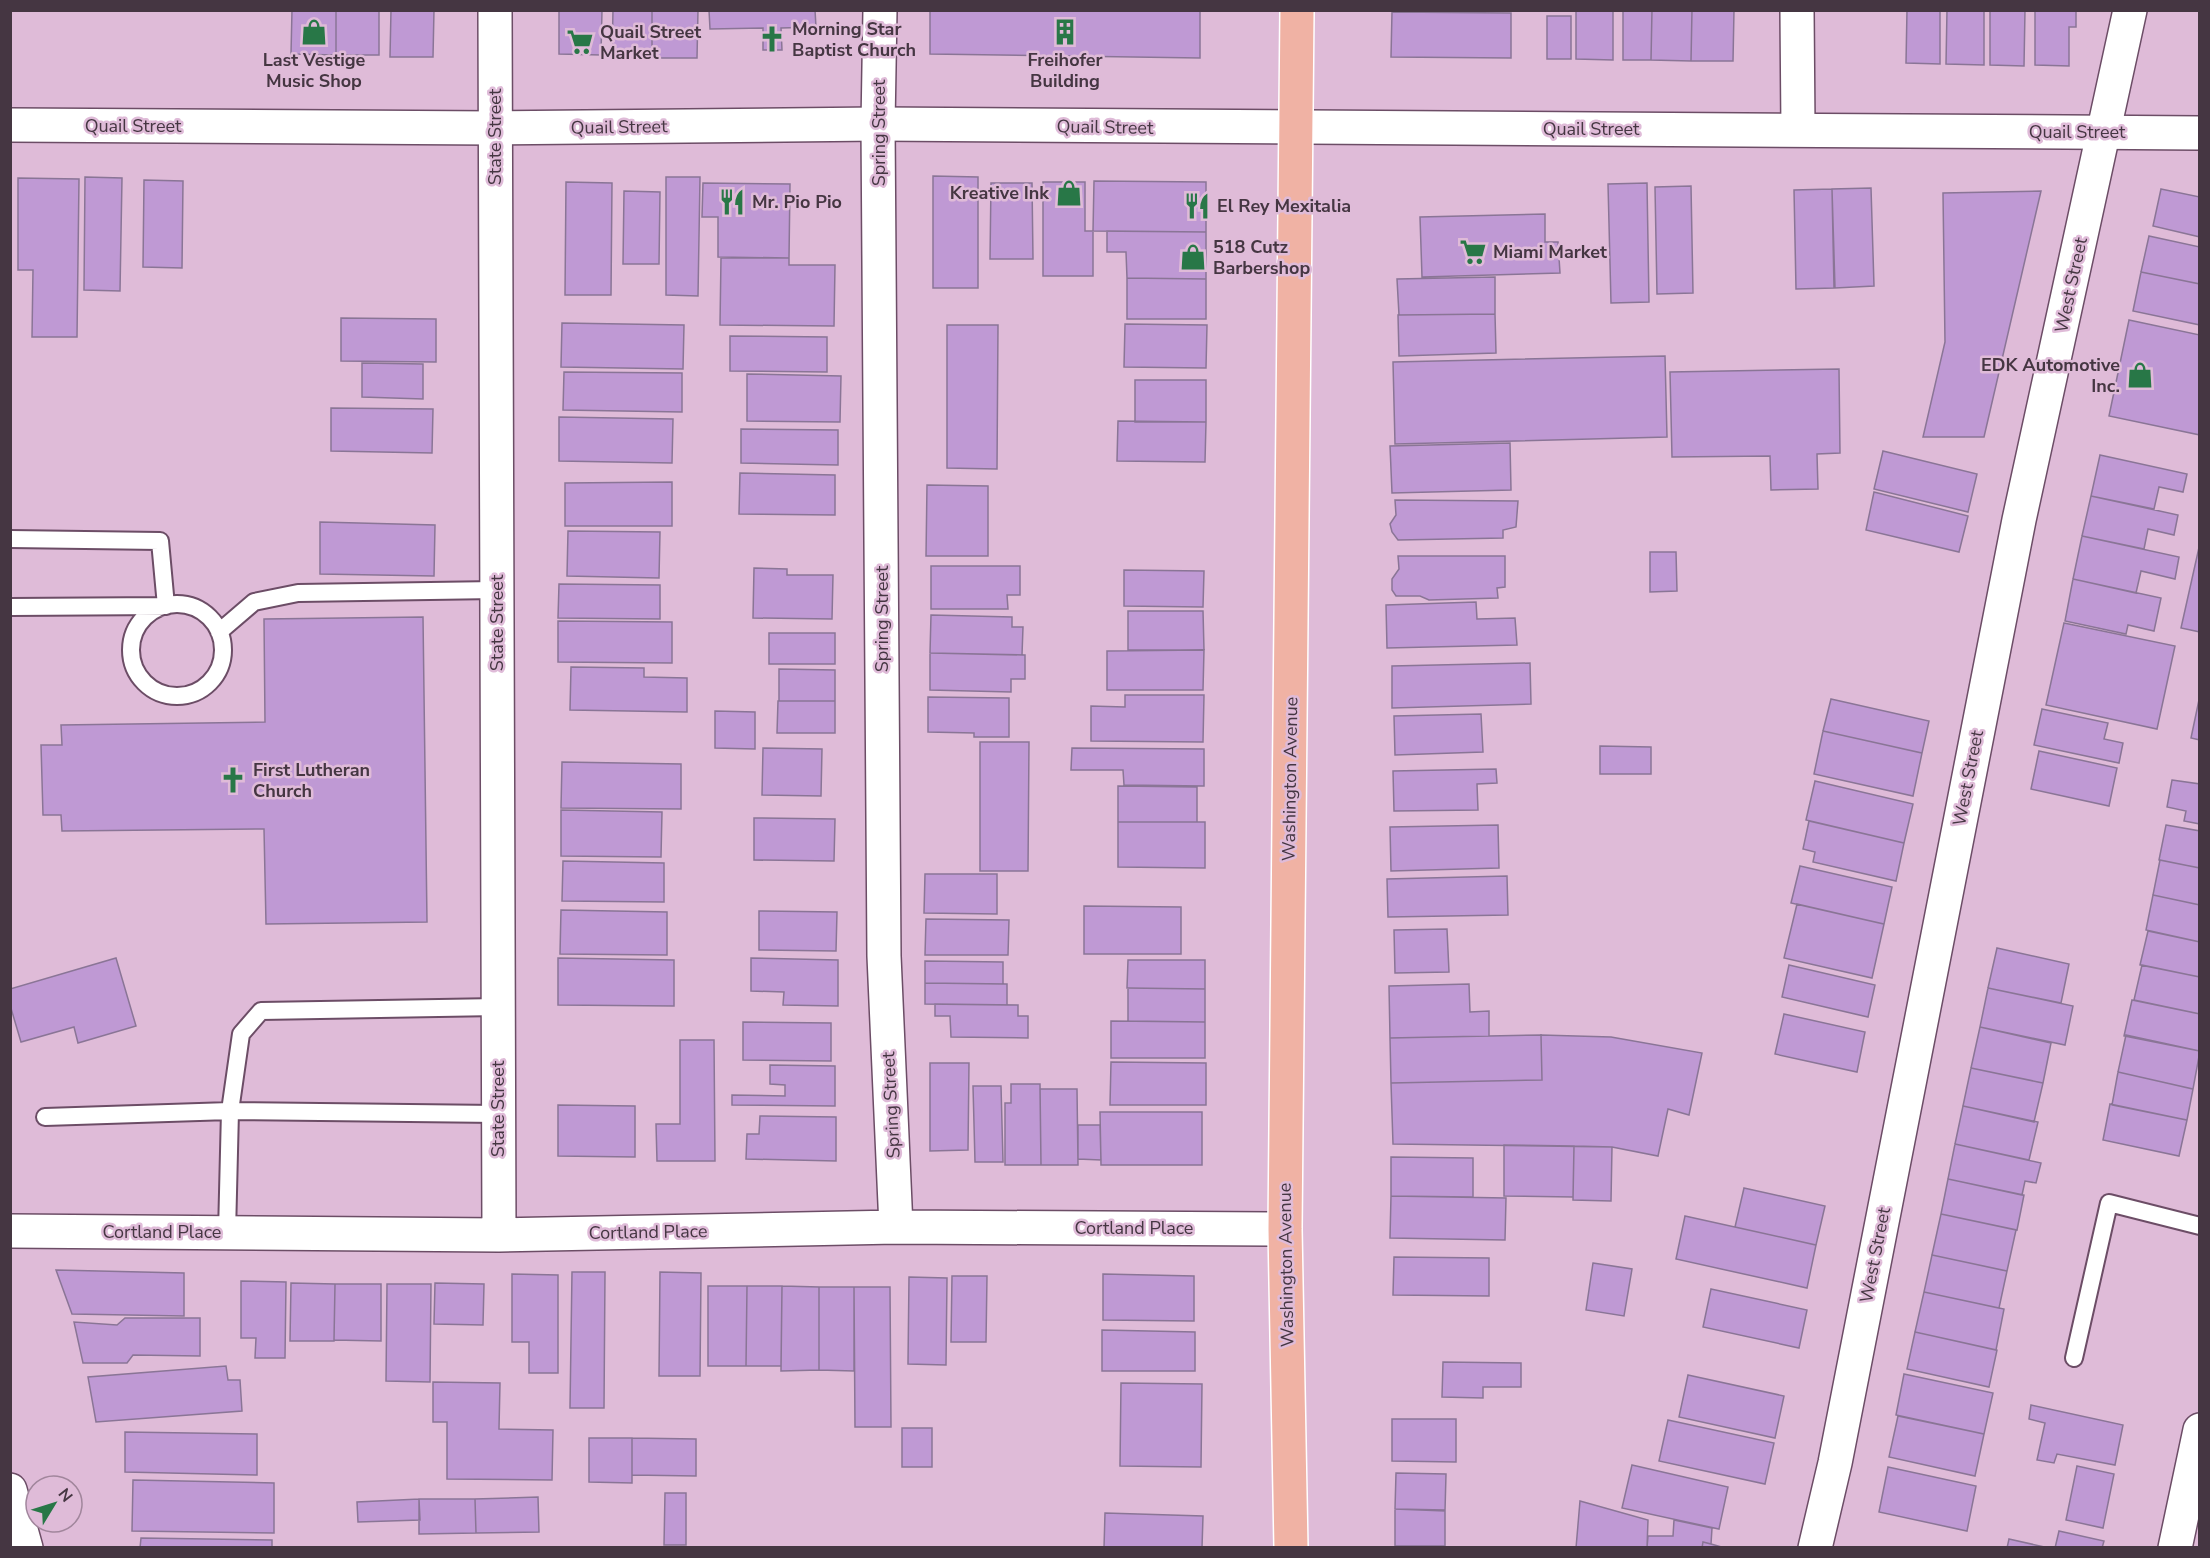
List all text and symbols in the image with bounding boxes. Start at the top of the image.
shop icon: Last Vestige Music Shop [299,17,329,47]
place label: Morning Star Baptist Church [792,17,916,62]
building icon: Freihofer Building [1050,17,1080,47]
place label: Quail Street Market [600,20,701,65]
church icon: Morning Star Baptist Church [757,24,787,54]
supermarket icon: Quail Street Market [565,27,595,57]
place label: Last Vestige Music Shop [263,48,366,93]
place label: Freihofer Building [1027,48,1103,93]
street label: Spring Street [867,79,891,186]
street label: State Street [483,88,507,185]
street label: Quail Street [85,114,182,138]
street label: Quail Street [570,114,668,140]
street label: Quail Street [1056,114,1154,140]
street label: Quail Street [1543,117,1640,141]
street label: Quail Street [2029,120,2126,144]
shop icon: Kreative Ink [1054,178,1084,208]
place label: Kreative Ink [950,181,1049,205]
restaurant icon: Mr. Pio Pio [717,187,747,217]
place label: Mr. Pio Pio [752,190,842,214]
restaurant icon: El Rey Mexitalia [1182,191,1212,221]
place label: El Rey Mexitalia [1217,194,1351,218]
street label: West Street [2049,234,2093,335]
place label: 518 Cutz Barbershop [1213,235,1310,280]
supermarket icon: Miami Market [1458,237,1488,267]
place label: Miami Market [1493,240,1607,264]
shop icon: 518 Cutz Barbershop [1178,242,1208,272]
place label: EDK Automotive Inc. [1981,353,2120,398]
shop icon: EDK Automotive Inc. [2125,360,2155,390]
street label: Spring Street [870,565,894,672]
street label: State Street [485,574,509,671]
street label: Washington Avenue [1277,697,1303,861]
street label: West Street [1947,727,1989,828]
place label: First Lutheran Church [253,758,370,803]
church icon: First Lutheran Church [218,765,248,795]
street label: Spring Street [876,1050,906,1159]
street label: State Street [486,1060,510,1157]
street label: Washington Avenue [1273,1183,1299,1347]
street label: West Street [1854,1204,1896,1305]
street label: Cortland Place [1075,1216,1193,1240]
street label: Cortland Place [588,1219,708,1245]
street label: Cortland Place [103,1220,221,1244]
north arrow [24,1474,84,1534]
text: N [53,1484,77,1507]

